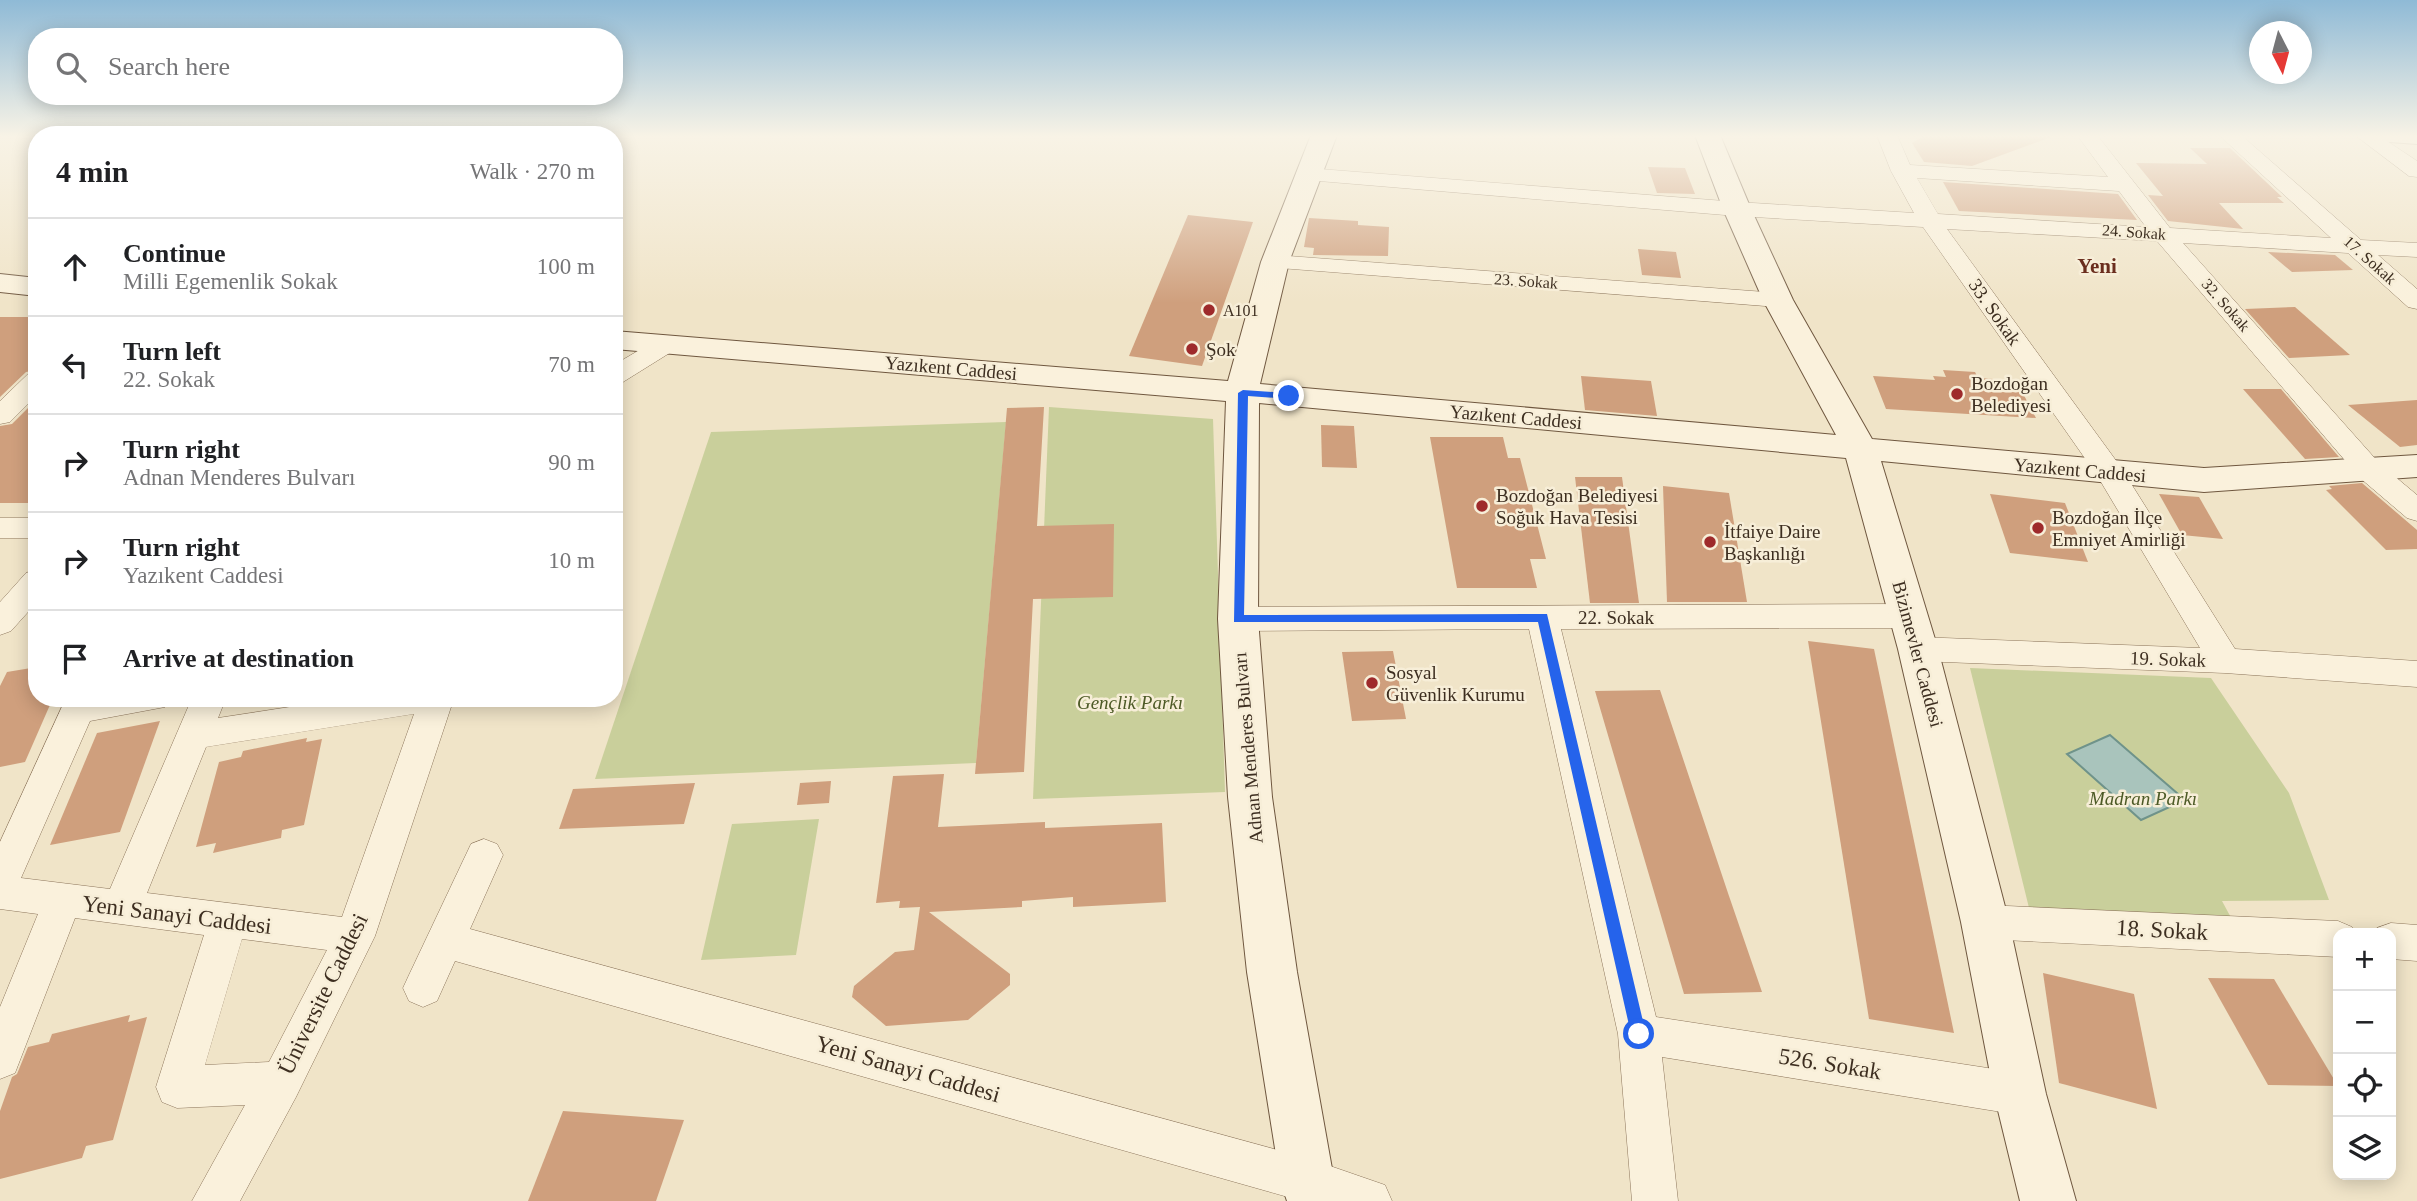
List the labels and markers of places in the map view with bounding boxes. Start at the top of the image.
marker: A101 [1201,302,1217,318]
place label: A101 [1223,302,1259,319]
place label: Şok [1206,339,1236,360]
marker: Şok [1184,341,1200,357]
place label: Bozdoğan Belediyesi [1971,373,2051,416]
marker: Bozdoğan Belediyesi [1949,386,1965,402]
place label: Bozdoğan Belediyesi Soğuk Hava Tesisi [1496,485,1658,528]
marker: Bozdoğan Belediyesi Soğuk Hava Tesisi [1474,498,1490,514]
place label: Bozdoğan İlçe Emniyet Amirliği [2052,507,2186,550]
marker: Bozdoğan İlçe Emniyet Amirliği [2030,520,2046,536]
place label: İtfaiye Daire Başkanlığı [1724,521,1821,564]
marker: İtfaiye Daire Başkanlığı [1702,534,1718,550]
place label: Sosyal Güvenlik Kurumu [1386,662,1525,705]
marker: Sosyal Güvenlik Kurumu [1364,675,1380,691]

